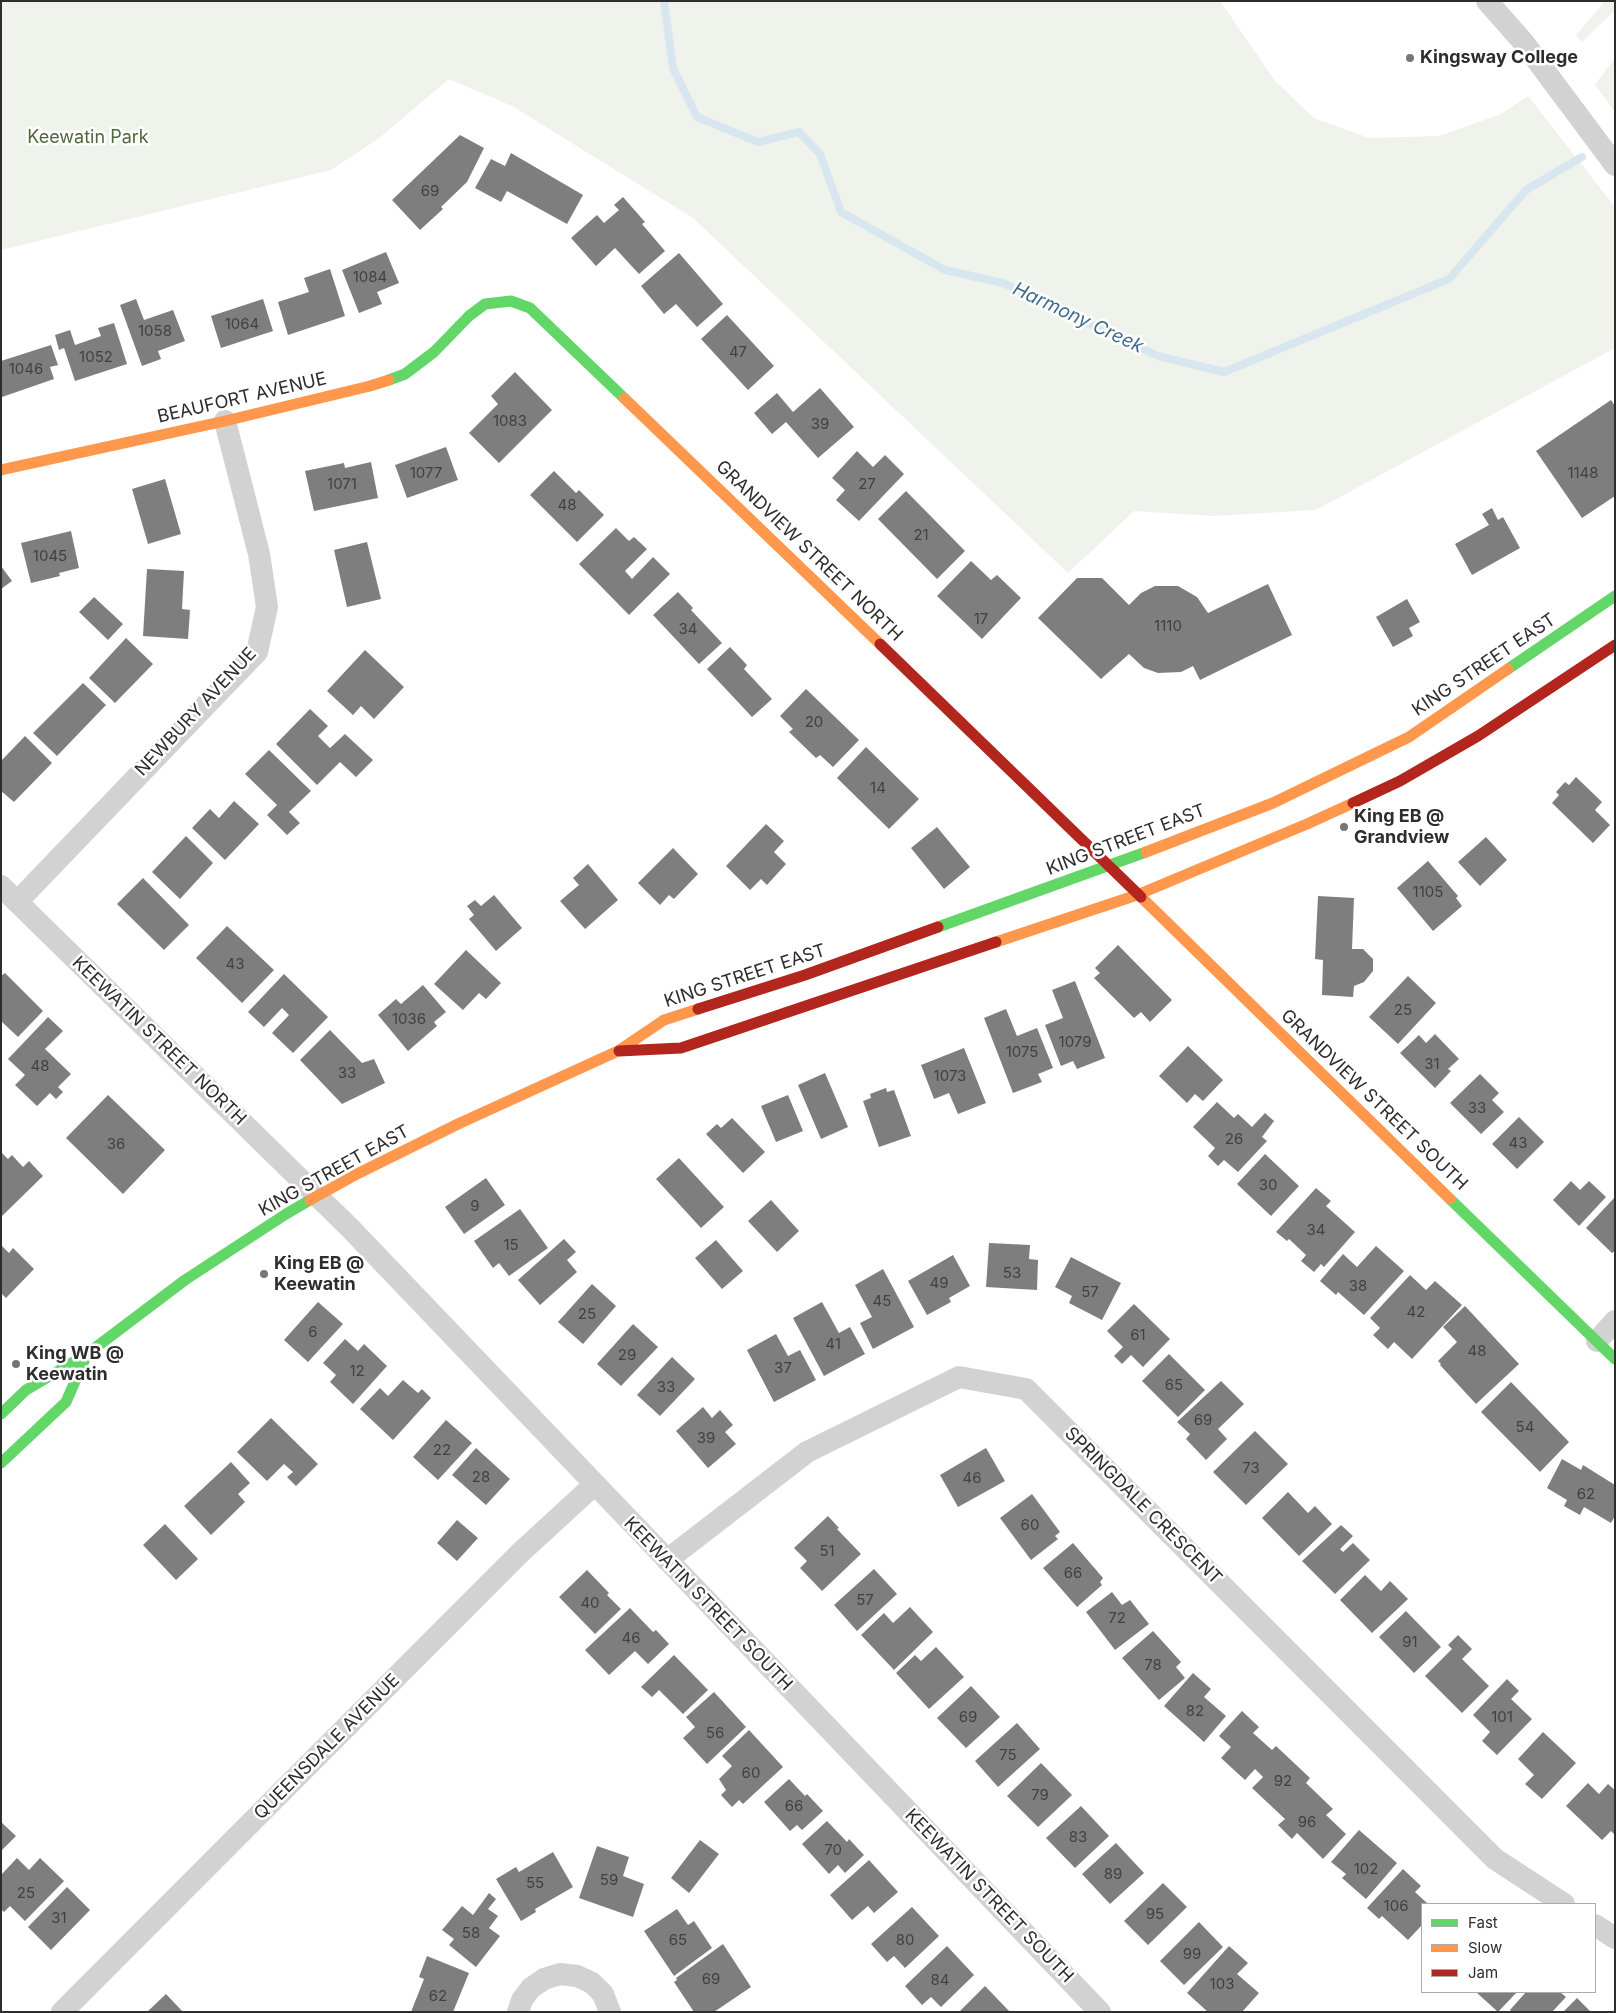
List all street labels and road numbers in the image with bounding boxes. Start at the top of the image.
street label: BEAUFORT AVENUE [155,368,329,428]
street label: GRANDVIEW STREET NORTH [711,456,907,646]
street label: KING STREET EAST [1408,609,1560,721]
street label: NEWBURY AVENUE [131,643,261,781]
street label: KING STREET EAST [1043,800,1209,880]
street label: KING STREET EAST [662,940,828,1012]
street label: KEEWATIN STREET NORTH [68,952,250,1130]
street label: GRANDVIEW STREET SOUTH [1276,1005,1472,1195]
street label: KING STREET EAST [255,1121,413,1221]
street label: SPRINGDALE CRESCENT [1060,1423,1226,1589]
street label: KEEWATIN STREET SOUTH [619,1513,797,1695]
street label: QUEENSDALE AVENUE [250,1670,404,1824]
street label: KEEWATIN STREET SOUTH [900,1805,1078,1987]

